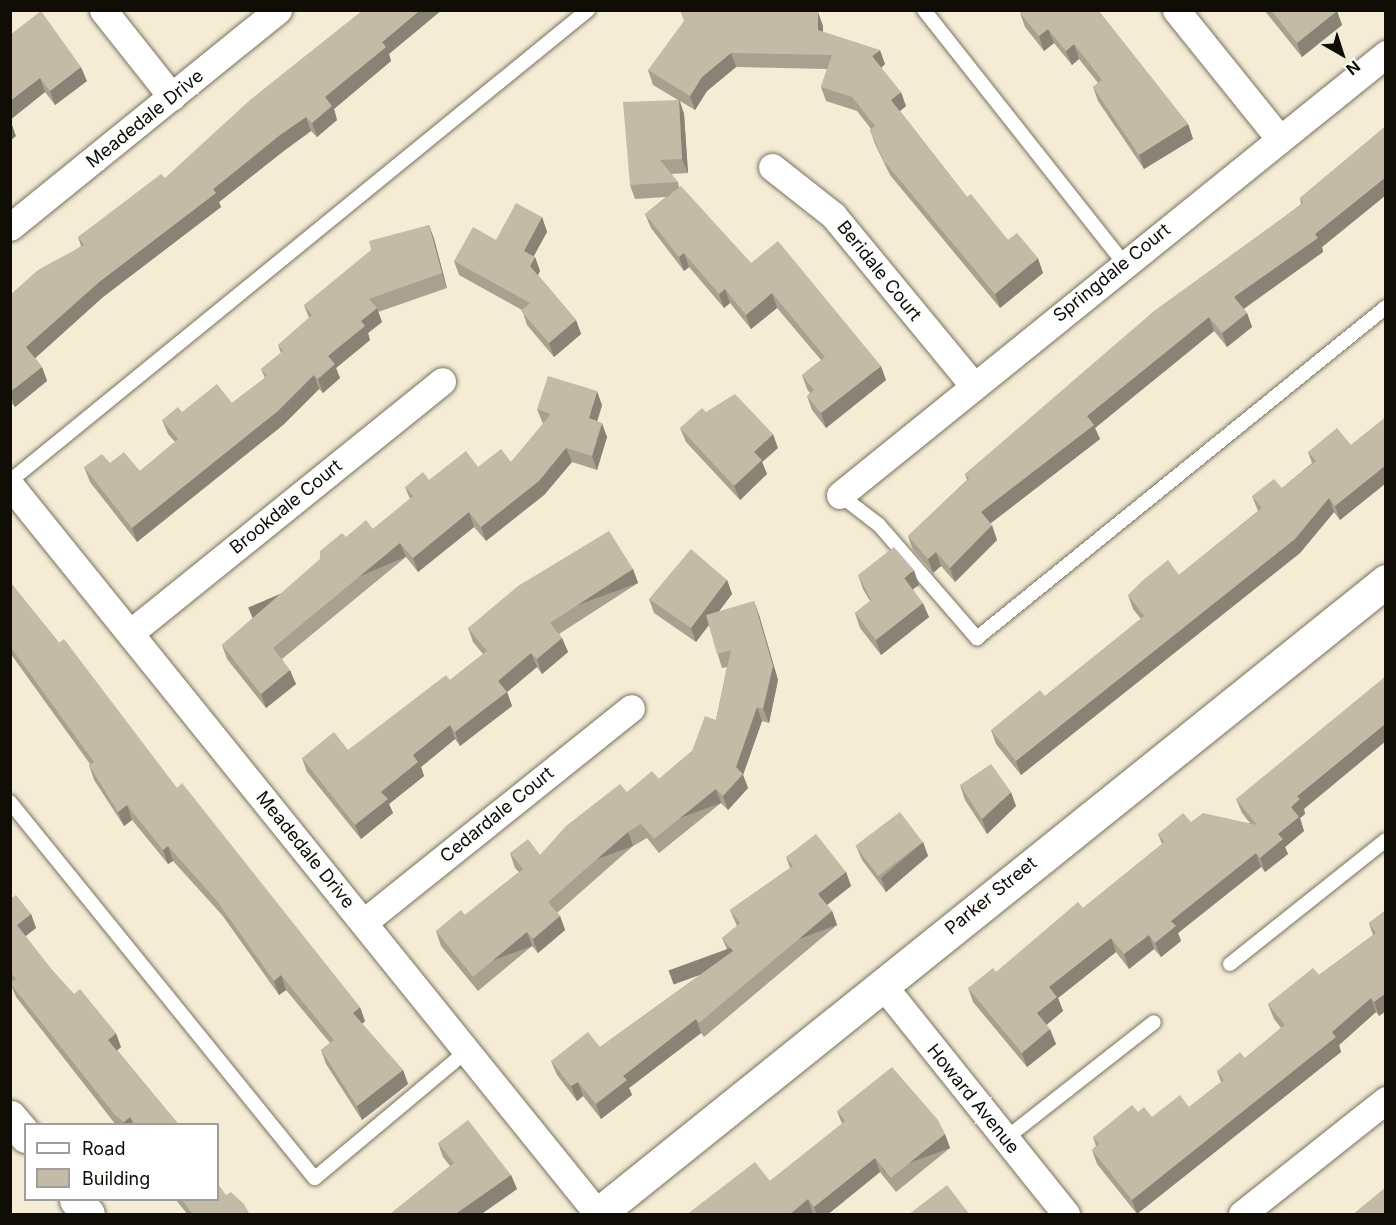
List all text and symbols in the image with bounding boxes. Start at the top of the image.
north arrow [1312,24,1372,84]
text: N [1342,56,1364,80]
street label: Meadedale Drive [82,65,208,173]
street label: Beridale Court [832,217,926,325]
street label: Springdale Court [1049,219,1175,327]
street label: Brookdale Court [226,455,346,559]
street label: Cedardale Court [436,763,558,867]
street label: Meadedale Drive [251,787,359,913]
street label: Parker Street [941,853,1041,939]
street label: Howard Avenue [922,1040,1024,1158]
legend [24,1123,219,1201]
text: Road [82,1138,125,1159]
text: Building [82,1168,150,1189]

